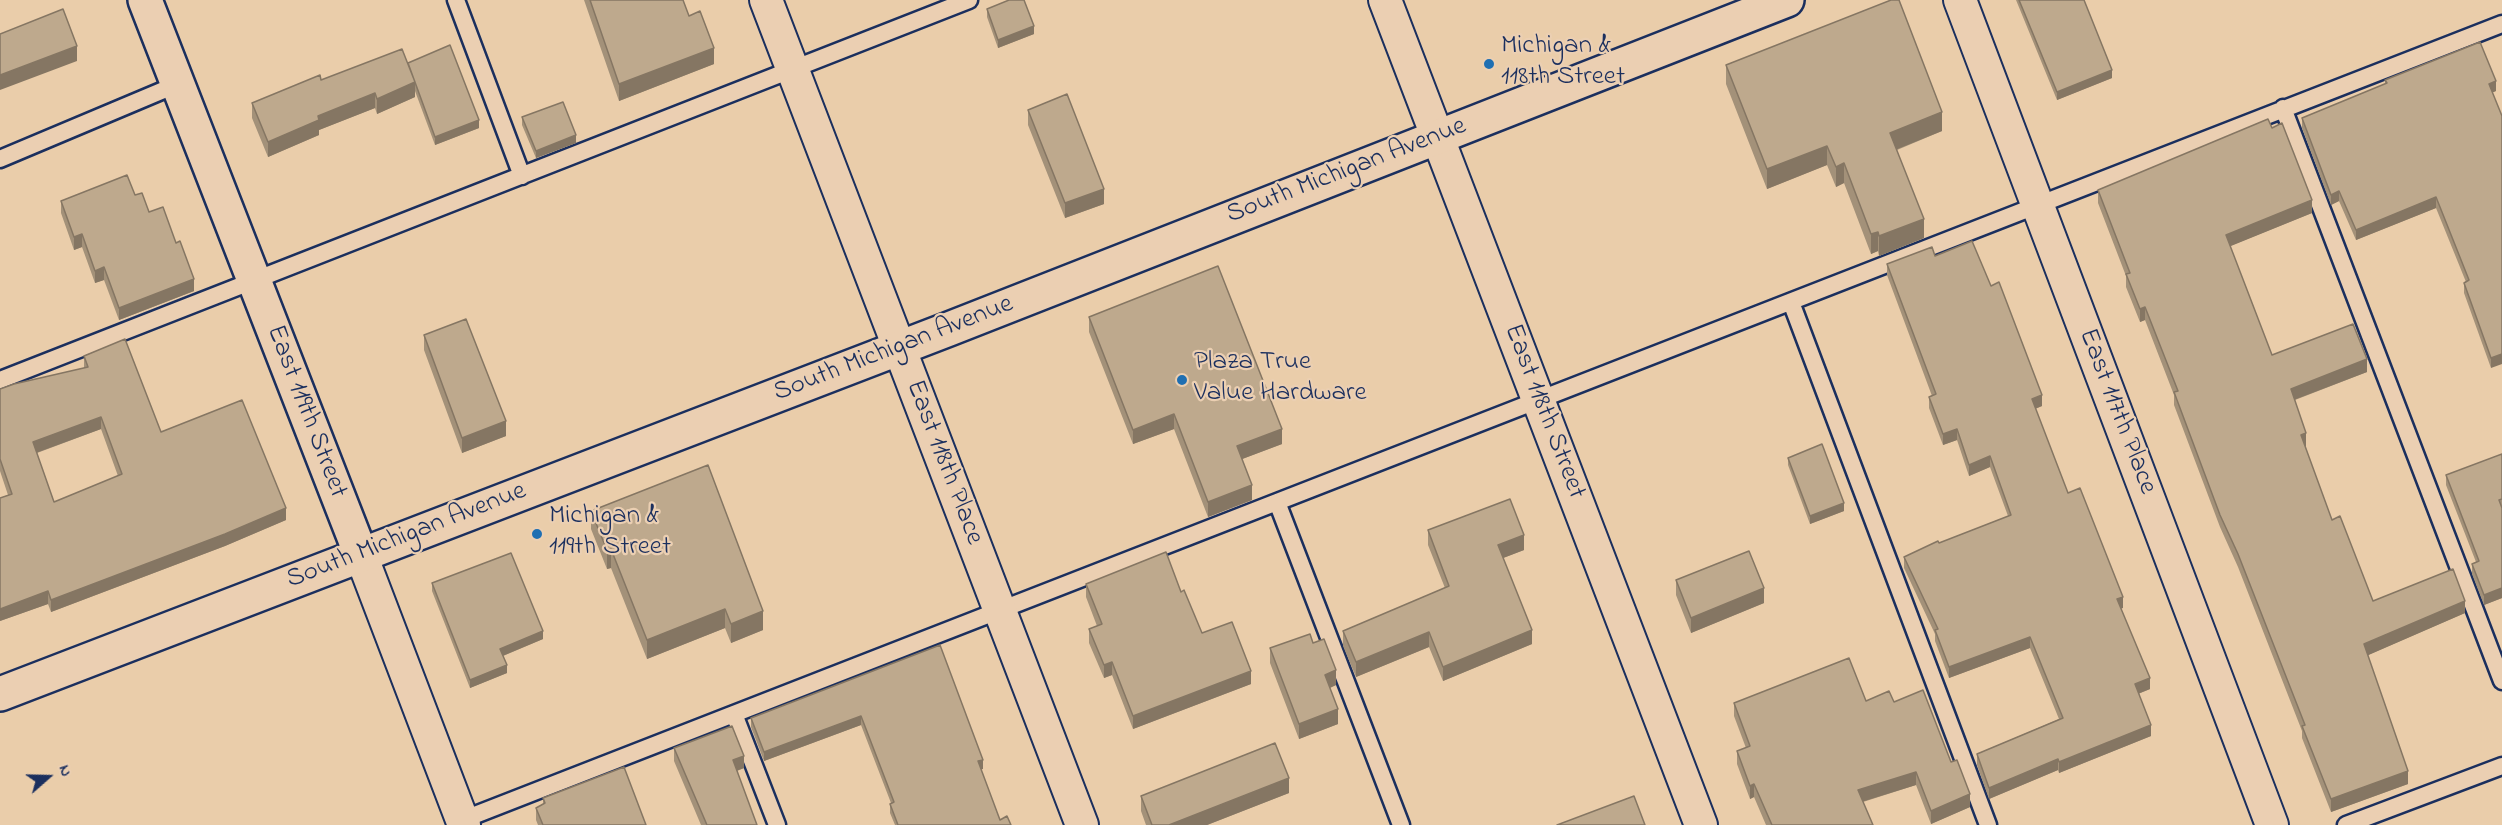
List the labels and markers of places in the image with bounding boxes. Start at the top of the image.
place label: Michigan & 118th Street [1501,32,1625,95]
marker: Michigan & 118th Street [1482,57,1496,71]
place label: Plaza True Value Hardware [1194,348,1367,411]
marker: Plaza True Value Hardware [1175,373,1189,387]
place label: Michigan & 119th Street [549,502,671,565]
marker: Michigan & 119th Street [530,527,544,541]

